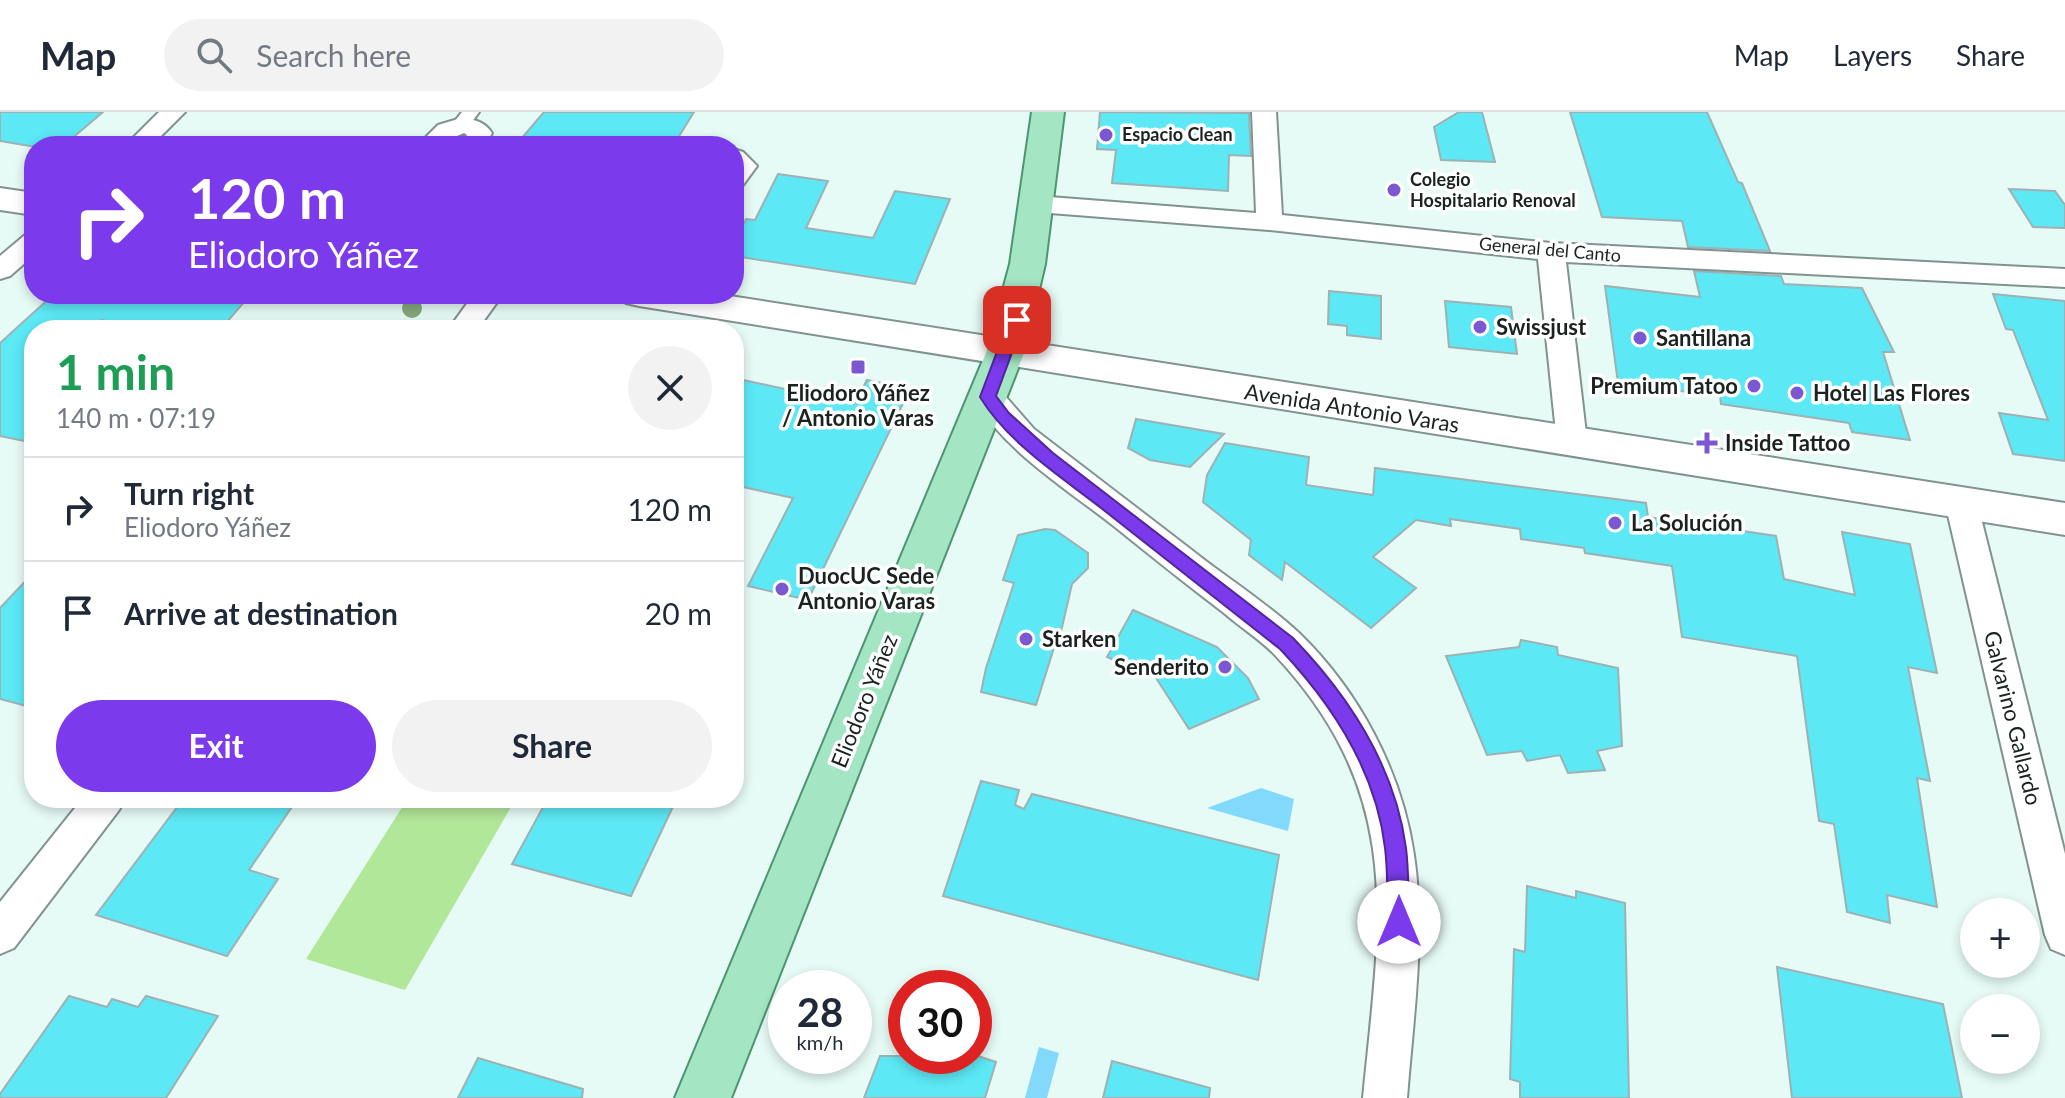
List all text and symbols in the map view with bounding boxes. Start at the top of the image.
search box [164,19,724,91]
text: Map [40,32,116,78]
icon: search [192,33,236,77]
text: Search here [256,37,411,73]
text: Map [1734,38,1789,72]
text: Layers [1833,38,1912,72]
text: Share [1956,38,2025,72]
place label: Espacio Clean [1122,123,1233,145]
marker: Espacio Clean [1097,126,1115,144]
text: 120 m [188,164,346,231]
icon: right [56,168,160,272]
place label: Colegio Hospitalario Renoval [1410,168,1576,211]
marker: Colegio Hospitalario Renoval [1385,181,1403,199]
text: Eliodoro Yáñez [188,232,419,276]
street label: General del Canto [1478,232,1622,266]
pin [983,286,1051,354]
icon: arrive [995,298,1039,342]
place label: Swissjust [1496,313,1587,340]
marker: Swissjust [1471,318,1489,336]
place label: Santillana [1656,324,1751,351]
marker: Santillana [1631,329,1649,347]
text: 1 min [56,343,175,400]
button: close [628,346,712,430]
marker: Eliodoro Yáñez / Antonio Varas [849,358,867,376]
place label: Premium Tatoo [1590,372,1738,399]
street label: Avenida Antonio Varas [1243,377,1461,438]
marker: Premium Tatoo [1745,377,1763,395]
place label: Eliodoro Yáñez / Antonio Varas [782,379,934,431]
place label: Hotel Las Flores [1813,379,1970,406]
marker: Hotel Las Flores [1788,384,1806,402]
text: 140 m · 07:19 [56,402,216,434]
place label: Inside Tattoo [1725,429,1850,456]
marker: Inside Tattoo [1696,432,1718,454]
text: Turn right [124,475,254,511]
icon: right [56,487,100,531]
text: 120 m [627,491,712,527]
place label: La Solución [1631,509,1743,536]
text: Eliodoro Yáñez [124,511,291,543]
marker: La Solución [1606,514,1624,532]
place label: DuocUC Sede Antonio Varas [797,562,935,614]
marker: DuocUC Sede Antonio Varas [773,580,791,598]
icon: arrive [56,591,100,635]
text: Arrive at destination [124,595,398,631]
text: 20 m [645,595,712,631]
place label: Starken [1042,625,1116,652]
street label: Galvarino Gallardo [1979,628,2048,808]
street label: Eliodoro Yáñez [825,630,903,771]
marker: Starken [1017,630,1035,648]
place label: Senderito [1114,653,1209,680]
marker: Senderito [1216,658,1234,676]
button: Exit [56,700,376,792]
button: Share [392,700,712,792]
position arrow [1357,880,1441,964]
map controls [1960,898,2040,1074]
button: + [1960,898,2040,978]
speed limit sign: 30 [888,970,992,1074]
text: 28 [797,988,843,1036]
button: − [1960,994,2040,1074]
text: km/h [797,1030,843,1054]

